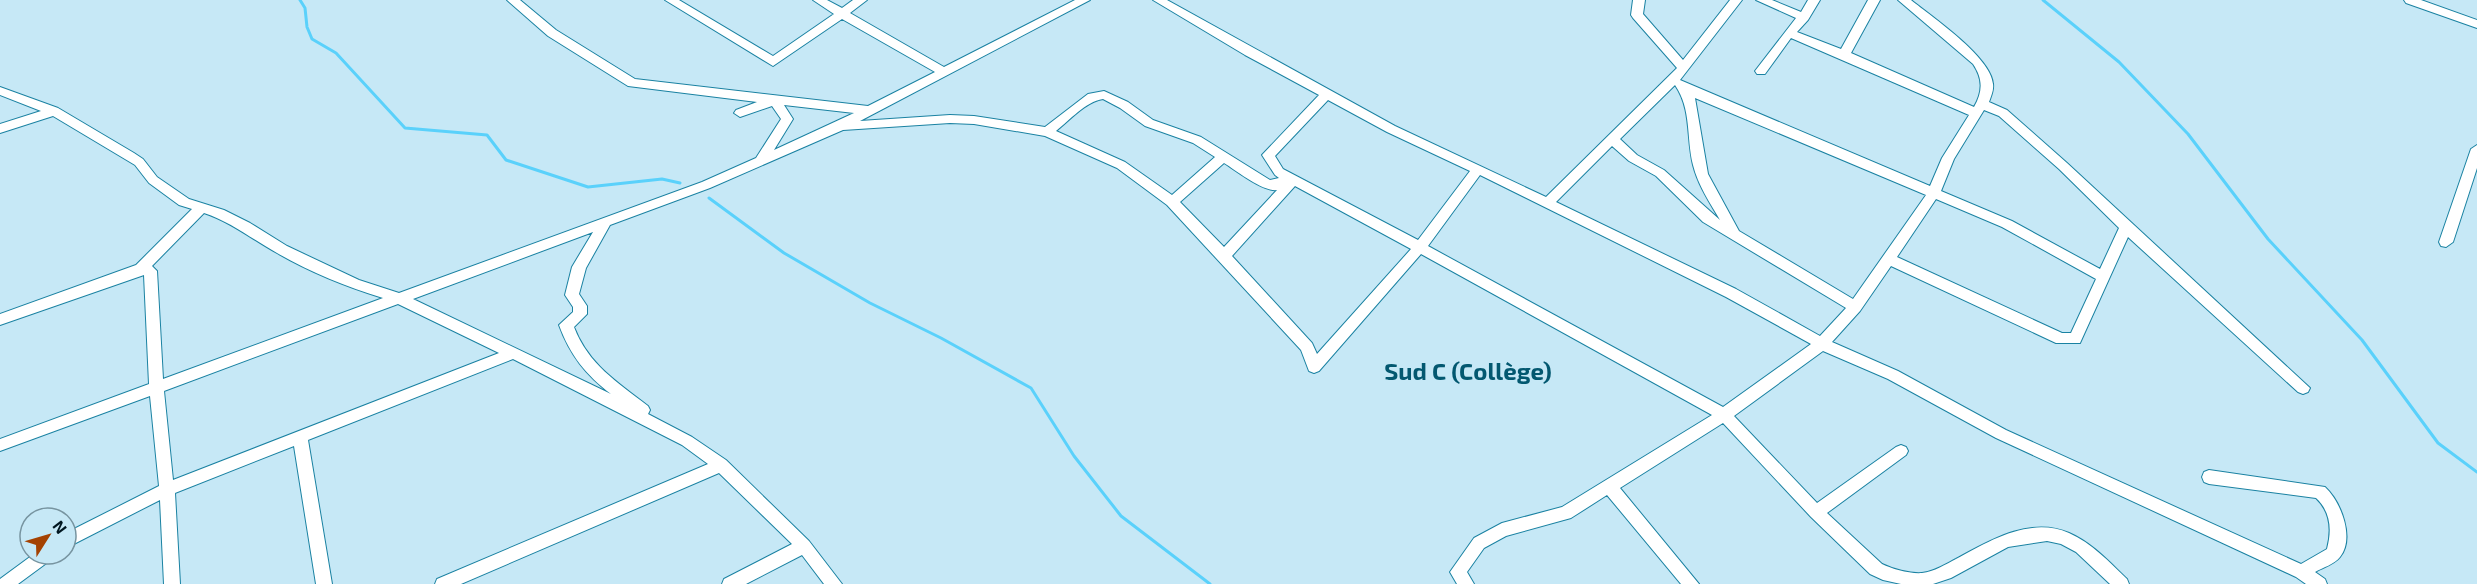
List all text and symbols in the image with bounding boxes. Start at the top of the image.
district label: Sud C (Collège) [1384,356,1552,385]
north arrow [18,506,78,566]
text: N [49,516,71,537]

